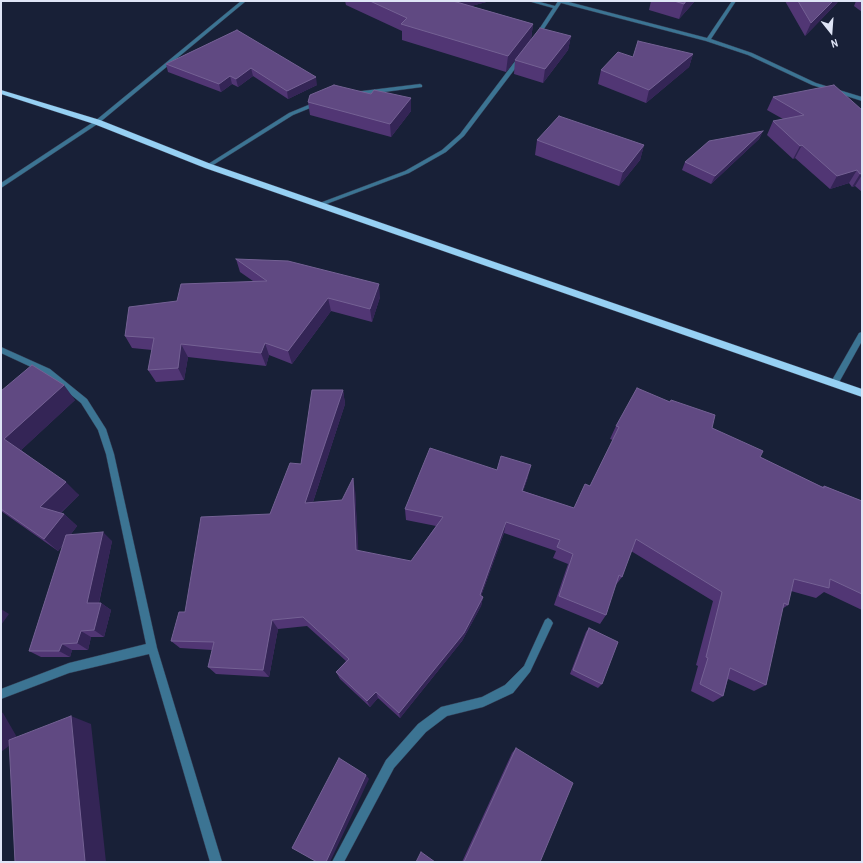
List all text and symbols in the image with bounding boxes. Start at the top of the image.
north arrow [811,12,851,52]
text: N [829,36,840,51]

